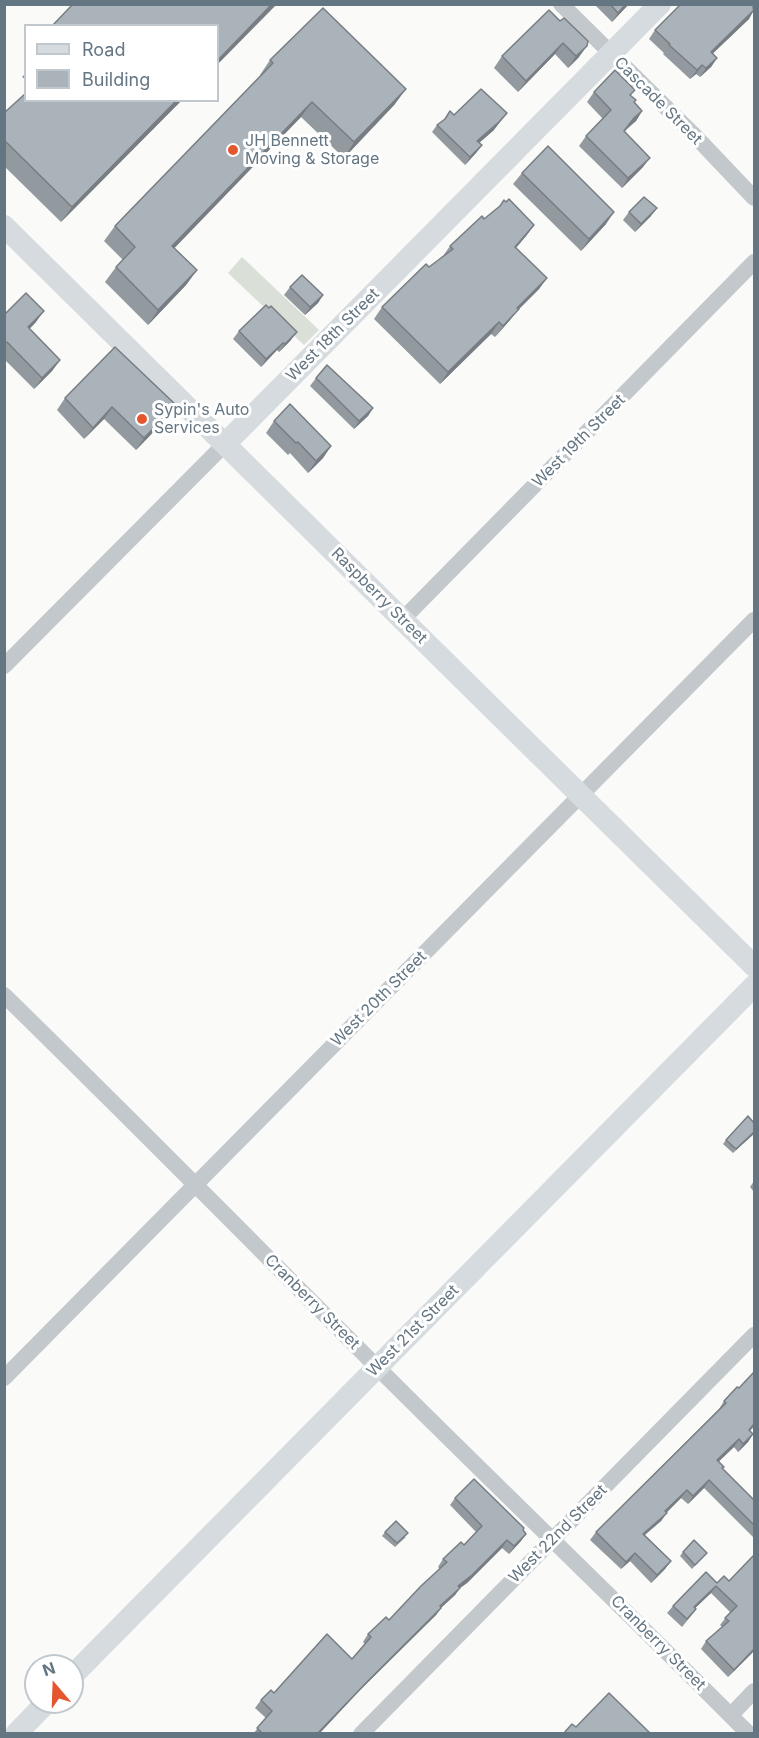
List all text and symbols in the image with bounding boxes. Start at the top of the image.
legend [24,24,219,102]
text: Road [82,39,125,60]
street label: Cascade Street [610,53,706,149]
text: Building [82,69,150,90]
place label: JH Bennett Moving & Storage [245,131,379,169]
marker: JH Bennett Moving & Storage [226,143,240,157]
street label: West 18th Street [283,285,383,385]
street label: West 19th Street [529,391,629,491]
place label: Sypin's Auto Services [154,400,249,438]
marker: Sypin's Auto Services [135,412,149,426]
street label: Raspberry Street [327,544,431,648]
street label: West 20th Street [327,947,431,1051]
street label: Cranberry Street [261,1251,363,1353]
street label: West 21st Street [363,1281,463,1381]
street label: West 22nd Street [505,1481,611,1587]
street label: Cranberry Street [607,1592,709,1694]
north arrow [24,1654,84,1714]
text: N [40,1657,58,1680]

